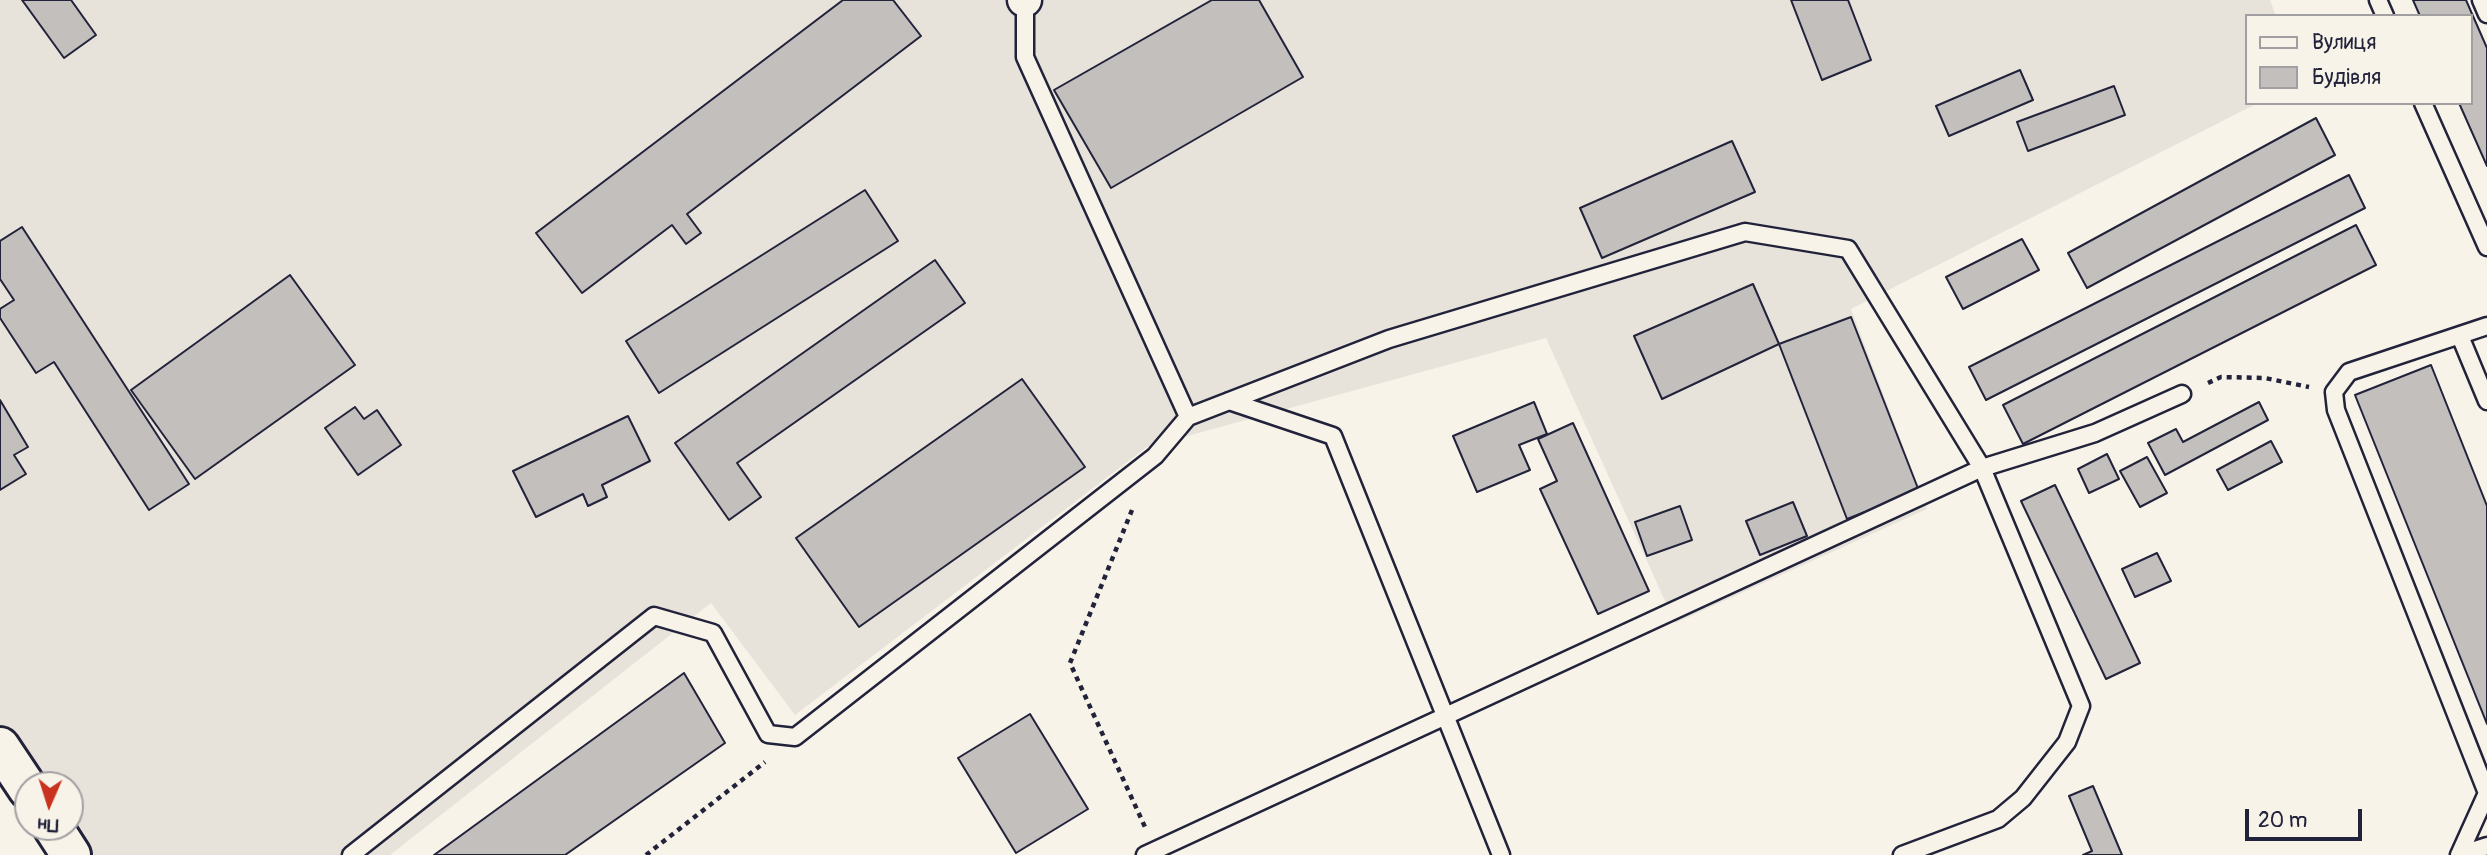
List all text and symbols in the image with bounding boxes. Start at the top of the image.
legend [2246,14,2473,105]
text: Вулиця [2312,29,2376,56]
text: Будівля [2312,64,2381,91]
north arrow [14,771,84,841]
scale bar [2249,796,2366,840]
text: 20 m [2258,807,2307,834]
text: Пн [37,812,59,838]

